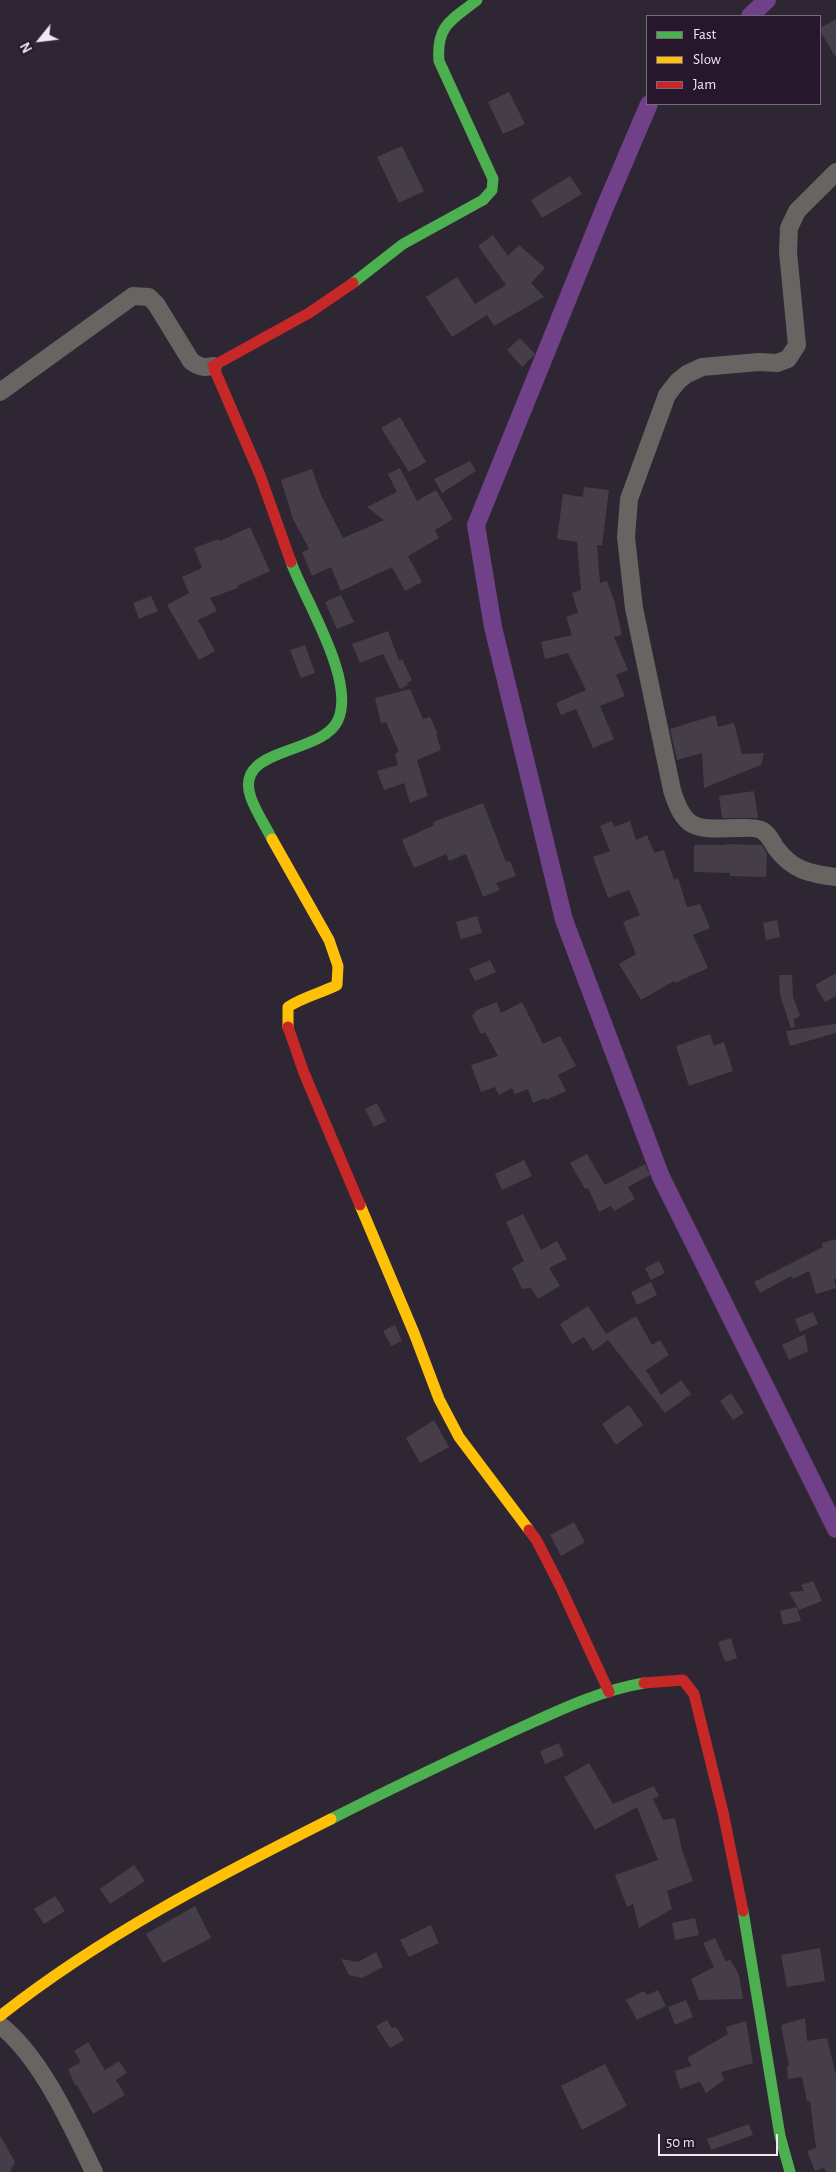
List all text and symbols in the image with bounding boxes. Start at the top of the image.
north arrow [15,15,65,65]
legend [646,15,821,105]
text: Fast [693,27,716,42]
text: N [18,40,35,55]
text: Slow [693,52,721,67]
text: Jam [693,77,716,92]
scale bar [661,2124,781,2156]
text: 50 m [666,2135,695,2150]

